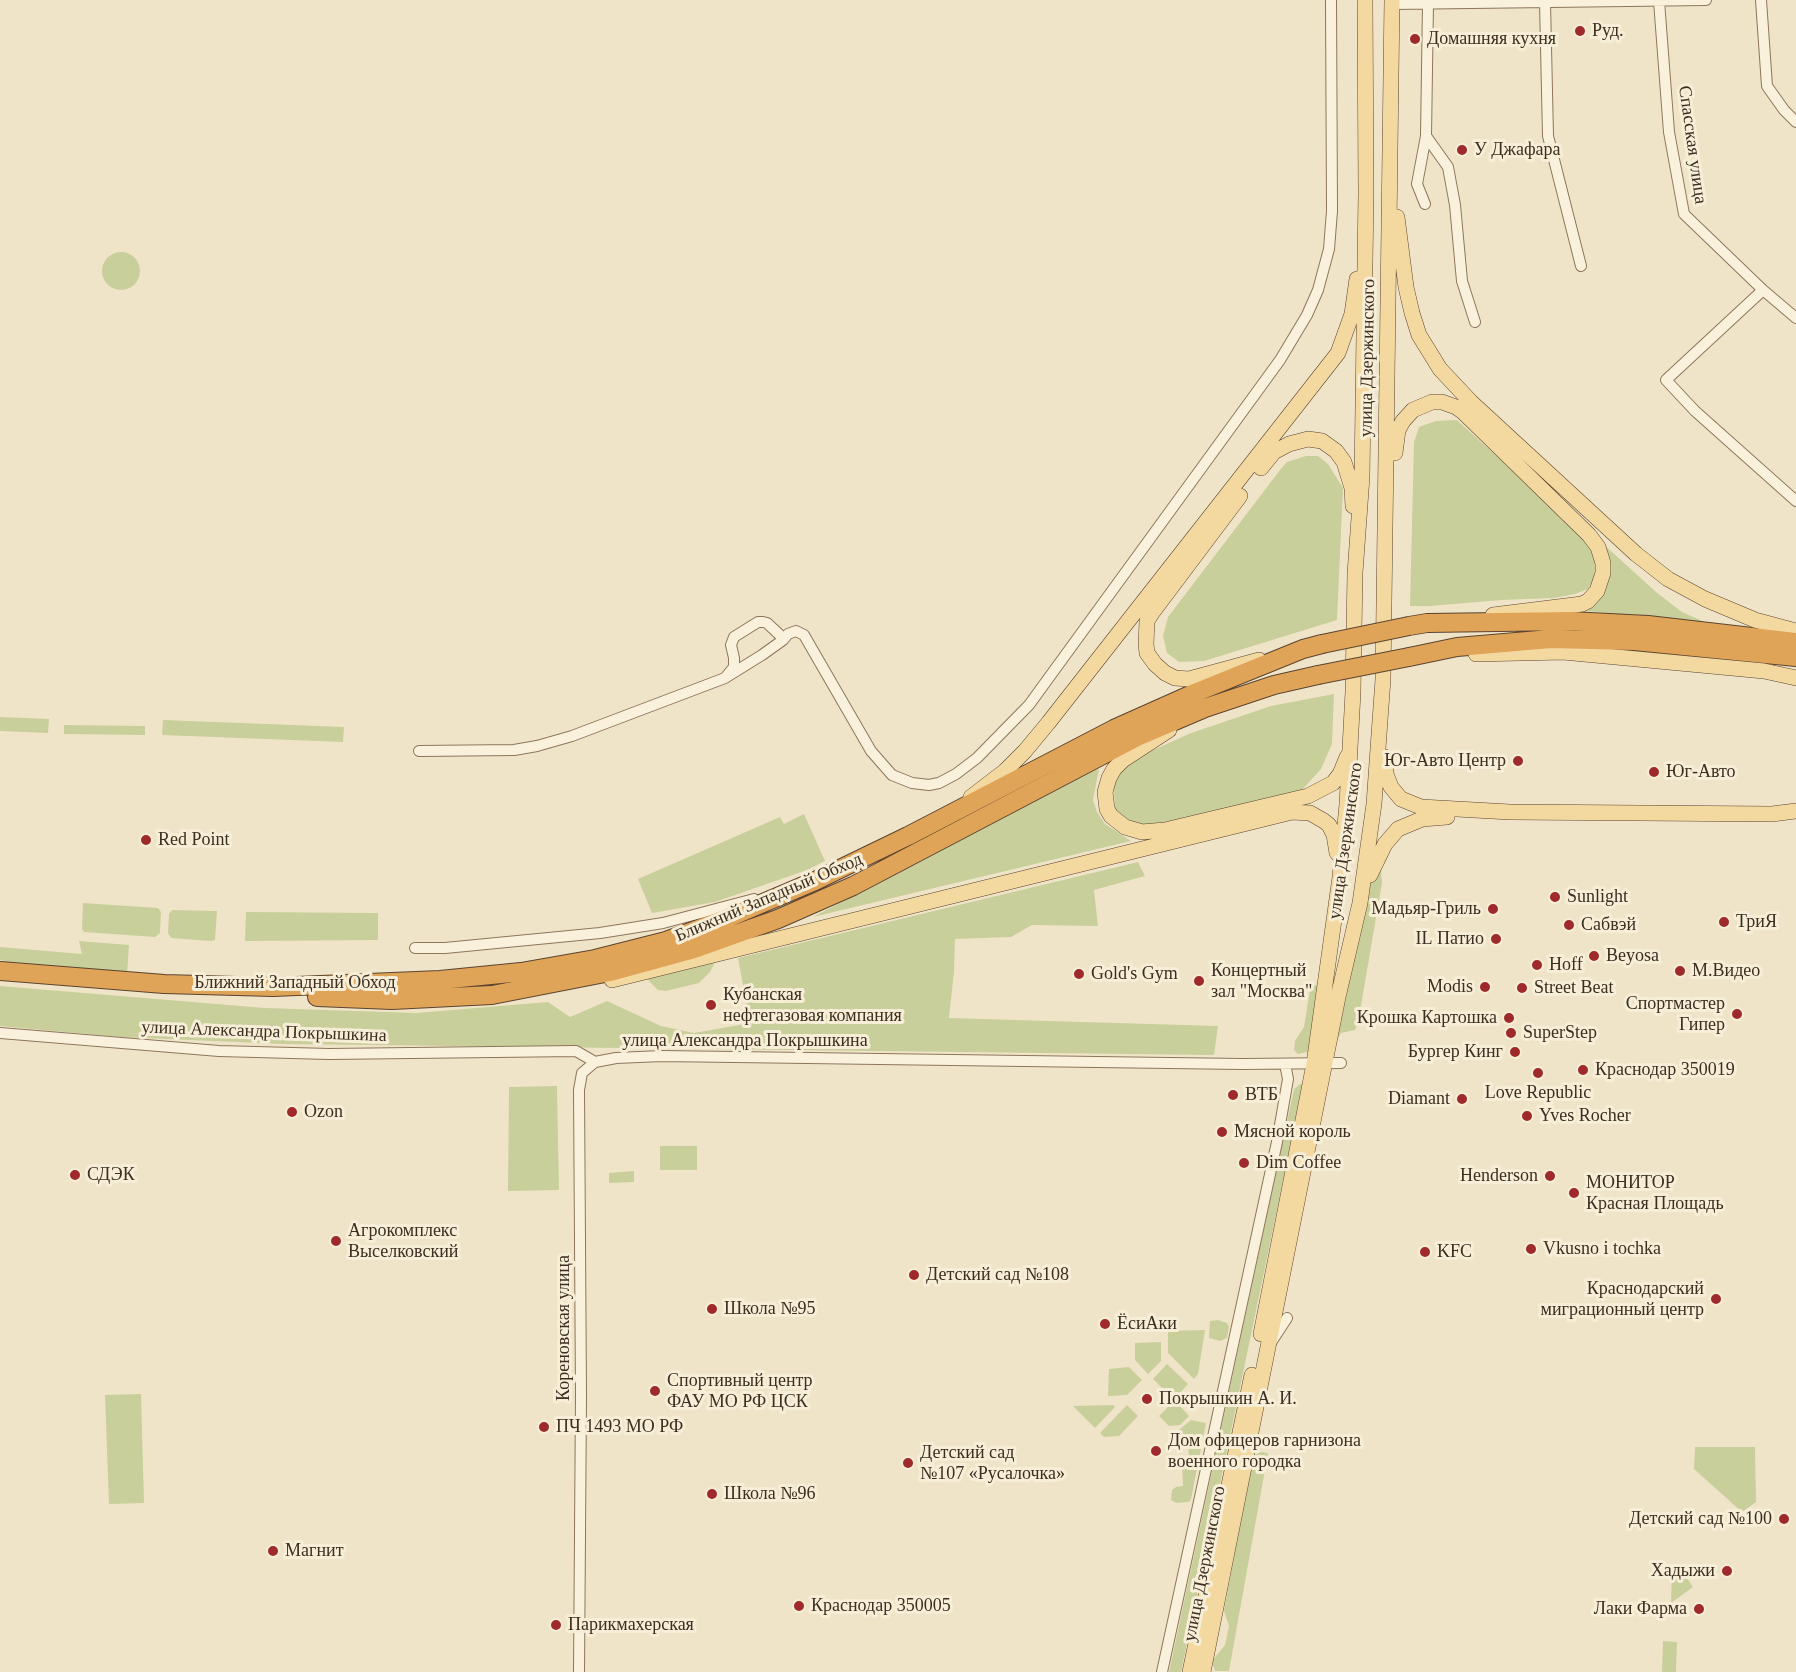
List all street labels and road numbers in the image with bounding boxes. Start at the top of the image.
street label: Спасская улица [1673,84,1711,206]
street label: улица Дзержинского [1356,279,1380,437]
street label: улица Дзержинского [1324,761,1368,921]
street label: Ближний Западный Обход [672,849,866,947]
street label: Ближний Западный Обход [194,972,396,994]
street label: улица Александра Покрышкина [141,1017,387,1047]
street label: улица Александра Покрышкина [622,1030,868,1052]
street label: Кореновская улица [553,1255,575,1401]
street label: улица Дзержинского [1179,1484,1231,1644]

